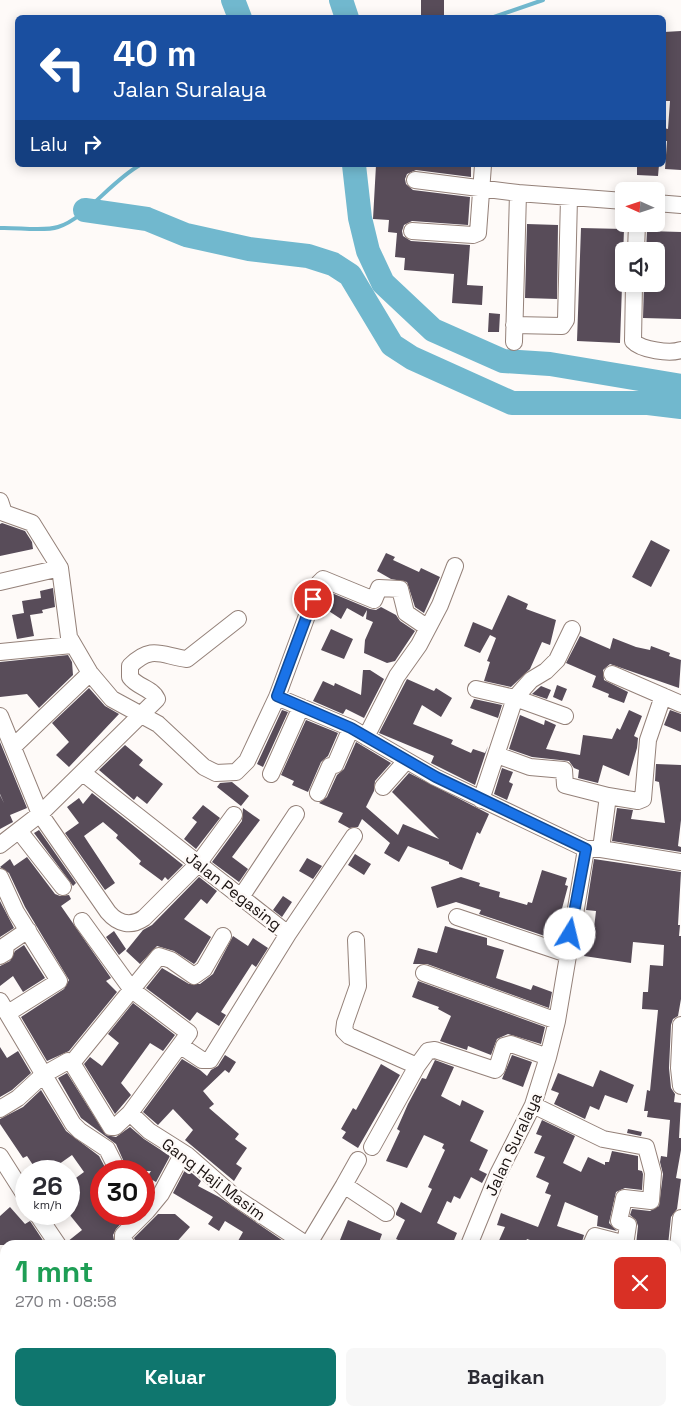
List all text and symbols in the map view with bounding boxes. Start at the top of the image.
text: 40 m [113,32,197,76]
icon: left [30,35,95,100]
text: Jalan Suralaya [113,75,267,103]
icon: right [78,130,106,158]
text: Lalu [30,132,68,157]
north arrow [615,182,665,232]
map controls [615,182,665,292]
button: sound [615,242,665,292]
pin [292,578,334,620]
icon: arrive [299,585,327,613]
street label: Jalan Pegasing [182,847,286,935]
position arrow [543,907,595,959]
street label: Jalan Suralaya [480,1089,547,1199]
street label: Gang Haji Masim [158,1133,270,1225]
speed limit sign: 30 [90,1160,155,1225]
text: 26 [32,1170,63,1202]
text: km/h [33,1197,62,1213]
text: 1 mnt [15,1252,94,1291]
button: close [614,1257,666,1309]
text: 270 m · 08:58 [15,1291,117,1312]
button: Keluar [15,1348,336,1406]
button: Bagikan [346,1348,666,1406]

